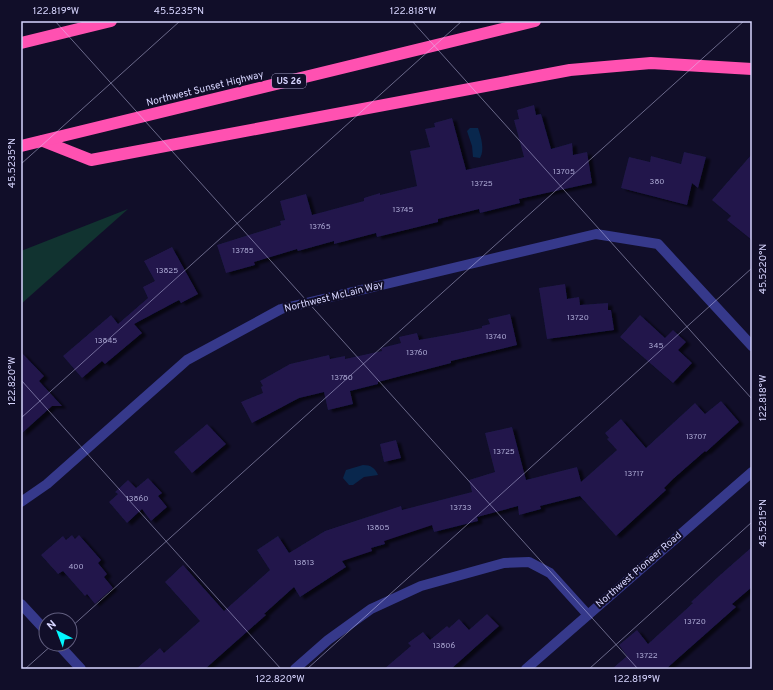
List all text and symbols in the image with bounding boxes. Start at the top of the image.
text: 122.819°W [33,5,79,18]
text: 45.5235°N [154,5,204,18]
text: 122.818°W [390,5,436,18]
street label: Northwest Sunset Highway [145,68,265,110]
road number: US 26 [272,74,306,88]
text: 45.5235°N [6,138,19,188]
house number: 13705 [553,167,575,177]
house number: 380 [650,177,664,187]
house number: 13725 [471,179,493,189]
house number: 13745 [392,205,414,215]
house number: 13765 [309,222,331,232]
text: 45.5220°N [757,244,770,294]
house number: 13785 [232,246,254,256]
house number: 13825 [156,266,178,276]
street label: Northwest McLain Way [283,278,385,316]
house number: 13720 [567,313,589,323]
house number: 13740 [485,332,507,342]
house number: 13845 [95,336,117,346]
house number: 345 [649,341,663,351]
house number: 13760 [406,348,428,358]
text: 122.820°W [6,356,19,406]
house number: 13780 [331,373,353,383]
text: 122.818°W [757,375,770,421]
house number: 13707 [686,432,706,442]
house number: 13725 [493,447,515,457]
house number: 13717 [624,469,644,479]
house number: 13860 [126,494,148,504]
text: 45.5215°N [757,499,770,547]
house number: 13733 [450,503,472,513]
house number: 13805 [367,523,389,533]
street label: Northwest Pioneer Road [593,529,685,611]
house number: 13813 [294,558,314,568]
house number: 400 [68,562,84,572]
north arrow [38,612,78,652]
text: N [44,617,60,633]
house number: 13720 [684,617,706,627]
house number: 13806 [433,641,455,651]
house number: 13722 [636,651,658,661]
text: 122.820°W [255,673,305,686]
text: 122.819°W [614,673,660,686]

